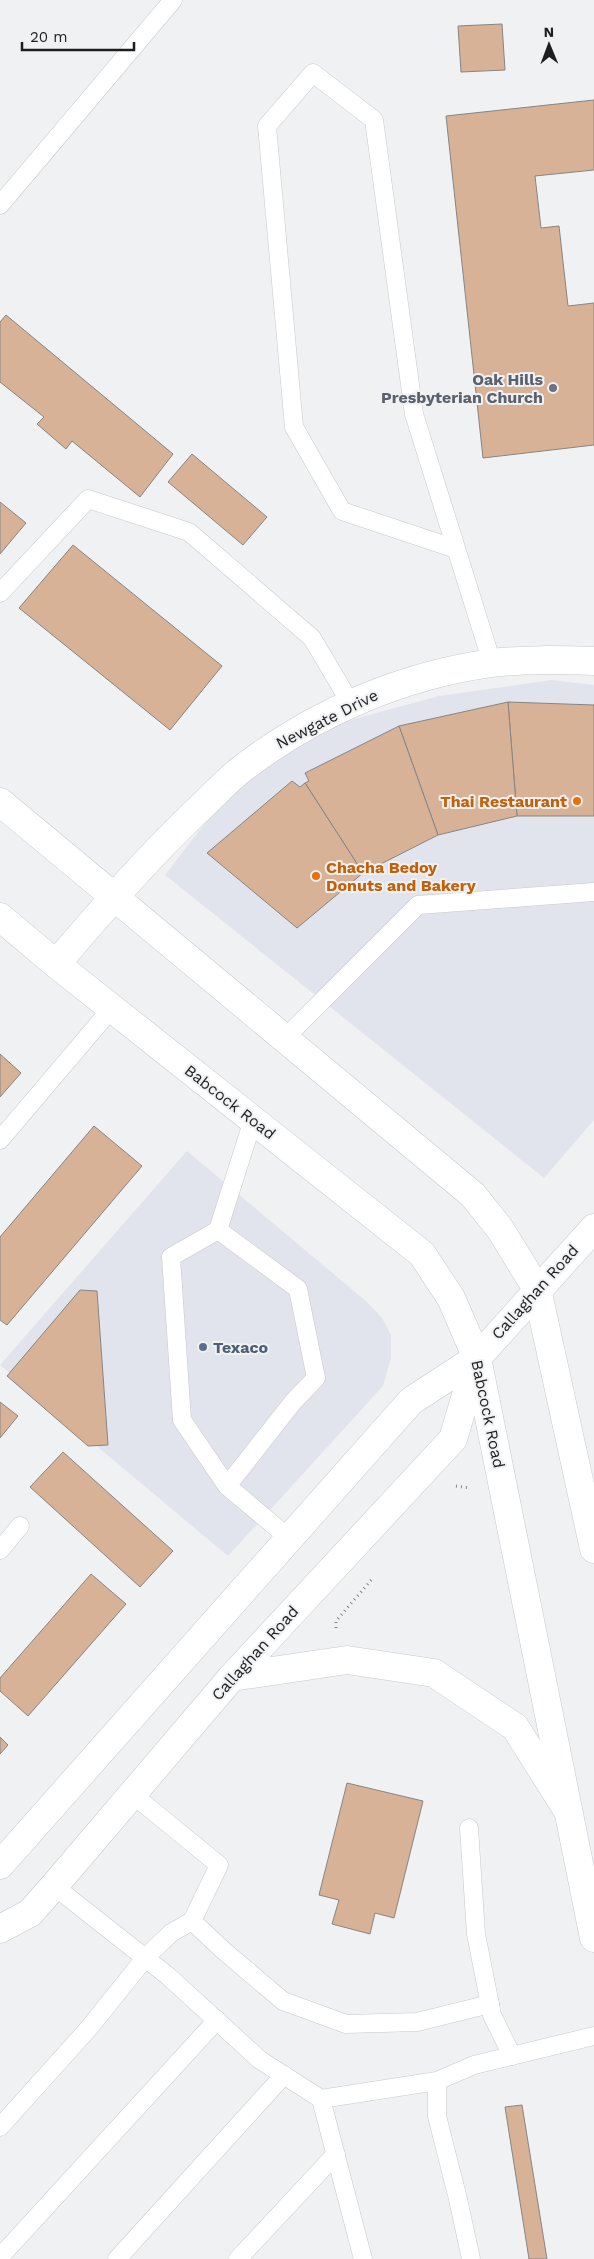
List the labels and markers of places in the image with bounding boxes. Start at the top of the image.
place label: Oak Hills Presbyterian Church [381,370,543,407]
marker: Oak Hills Presbyterian Church [547,382,559,394]
place label: Thai Restaurant [440,792,567,811]
marker: Thai Restaurant [571,795,583,807]
place label: Chacha Bedoy Donuts and Bakery [326,858,477,895]
marker: Chacha Bedoy Donuts and Bakery [310,870,322,882]
place label: Texaco [213,1338,268,1357]
marker: Texaco [197,1341,209,1353]

